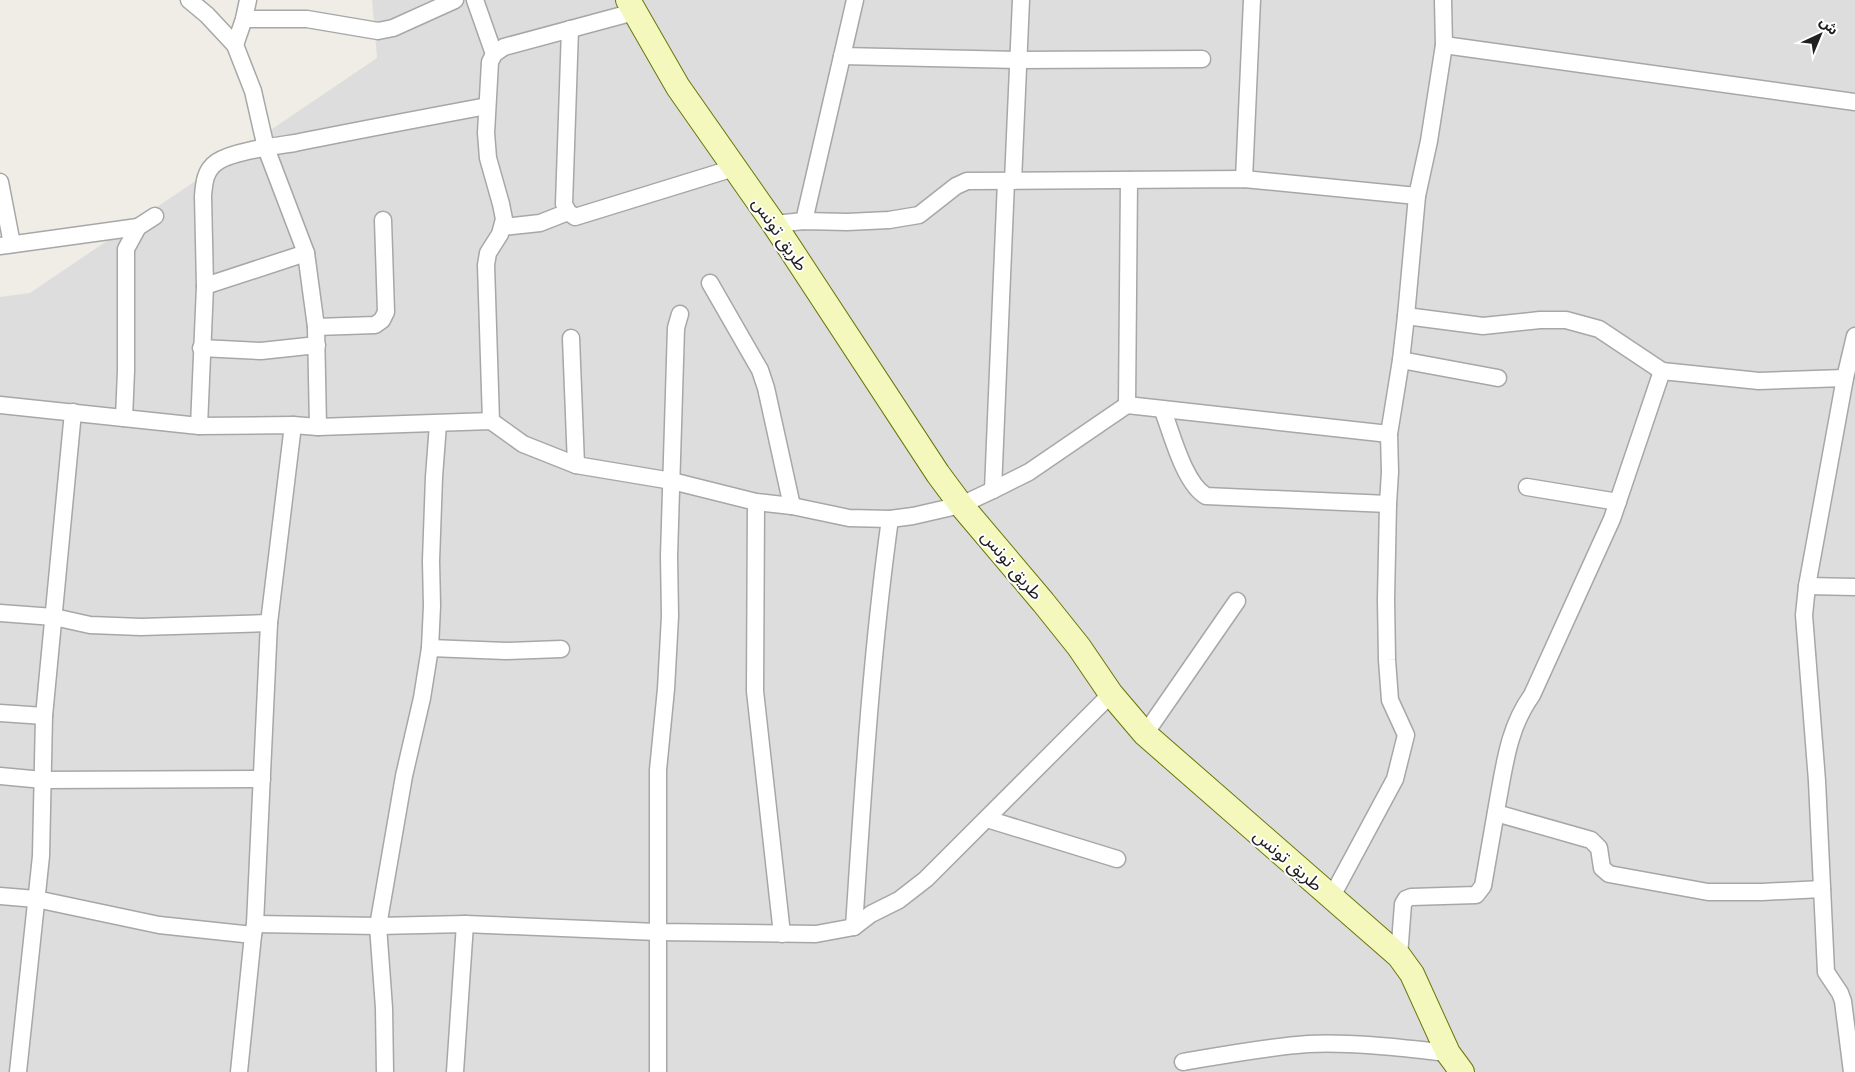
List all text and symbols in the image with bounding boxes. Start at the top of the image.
north arrow [1795,10,1845,60]
text: ش [1817,13,1842,38]
street label: طريق تونس [747,192,814,275]
street label: طريق تونس [976,525,1048,604]
street label: طريق تونس [1249,823,1328,896]

